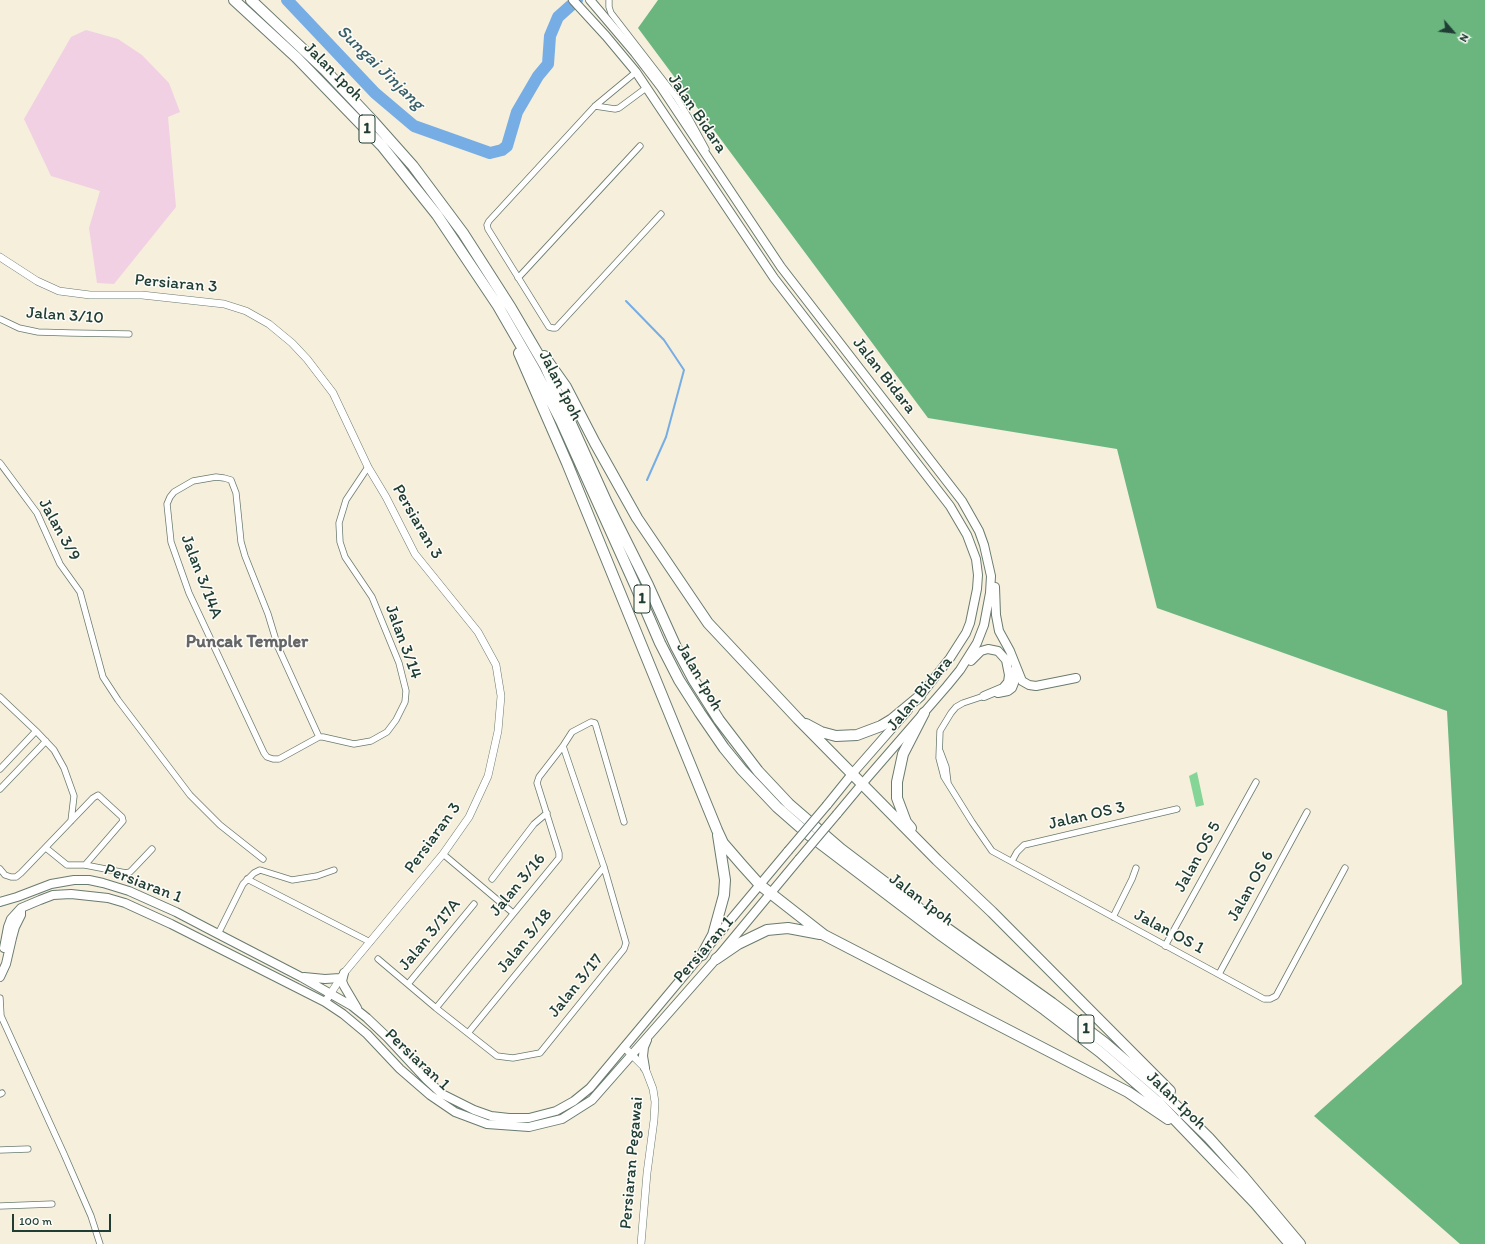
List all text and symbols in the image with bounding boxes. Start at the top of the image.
north arrow [1433,12,1473,52]
water label: Sungai Jinjang [332,21,428,115]
text: N [1457,32,1472,44]
street label: Jalan Ipoh [299,38,367,106]
street label: Jalan Bidara [663,71,731,157]
road number: 1 [359,115,375,143]
street label: Persiaran 3 [134,270,218,298]
street label: Jalan 3/10 [26,303,104,329]
street label: Jalan Bidara [848,334,920,418]
street label: Jalan Ipoh [534,348,586,424]
street label: Persiaran 3 [387,481,447,563]
street label: Jalan 3/9 [34,495,84,565]
street label: Jalan 3/14A [176,532,226,622]
road number: 1 [634,585,650,613]
street label: Jalan 3/14 [380,602,426,682]
district label: Puncak Templer [186,631,308,653]
street label: Jalan Ipoh [671,639,727,715]
street label: Jalan Bidara [883,653,957,735]
street label: Jalan OS 3 [1047,797,1127,835]
street label: Persiaran 3 [400,798,466,878]
street label: Jalan OS 5 [1170,818,1226,896]
street label: Jalan OS 6 [1223,847,1279,925]
street label: Jalan 3/16 [486,849,550,921]
street label: Persiaran 1 [101,860,185,908]
street label: Jalan Ipoh [885,869,957,931]
street label: Jalan 3/17A [395,895,465,975]
street label: Jalan 3/18 [493,905,557,977]
street label: Jalan OS 1 [1130,905,1208,959]
street label: Persiaran 1 [669,912,739,988]
street label: Jalan 3/17 [544,950,608,1022]
road number: 1 [1078,1015,1094,1043]
street label: Persiaran 1 [380,1025,454,1095]
street label: Jalan Ipoh [1142,1067,1210,1135]
street label: Persiaran Pegawai [616,1096,648,1230]
scale bar [14,1206,113,1232]
text: 100 m [19,1214,52,1228]

